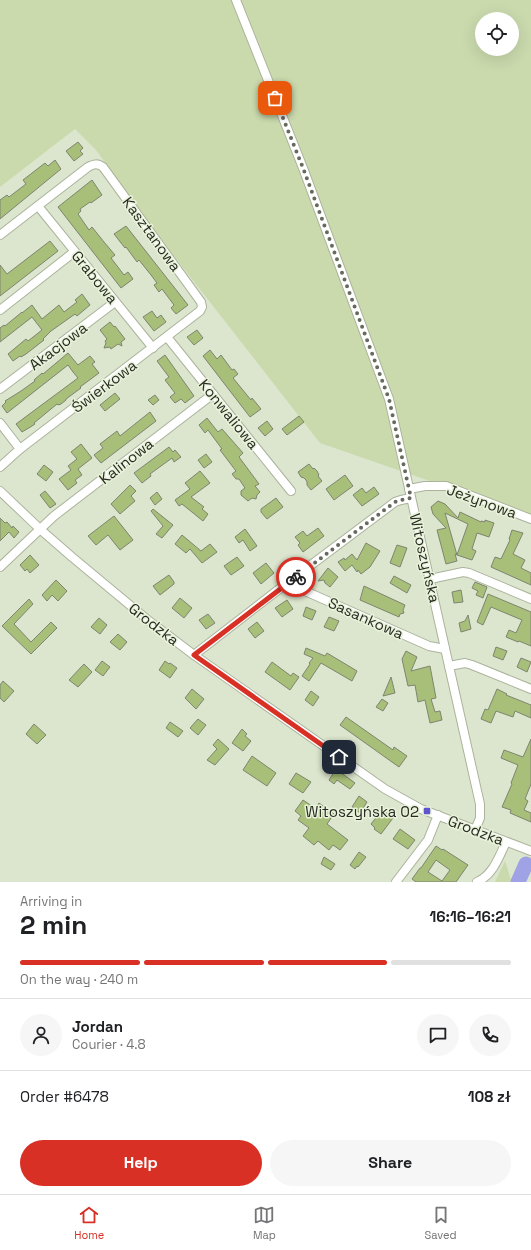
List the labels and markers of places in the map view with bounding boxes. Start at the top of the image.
pin [258,81,292,115]
pin [322,740,356,774]
place label: Witoszyńska 02 [305,802,419,821]
marker: Witoszyńska 02 [422,806,432,816]

